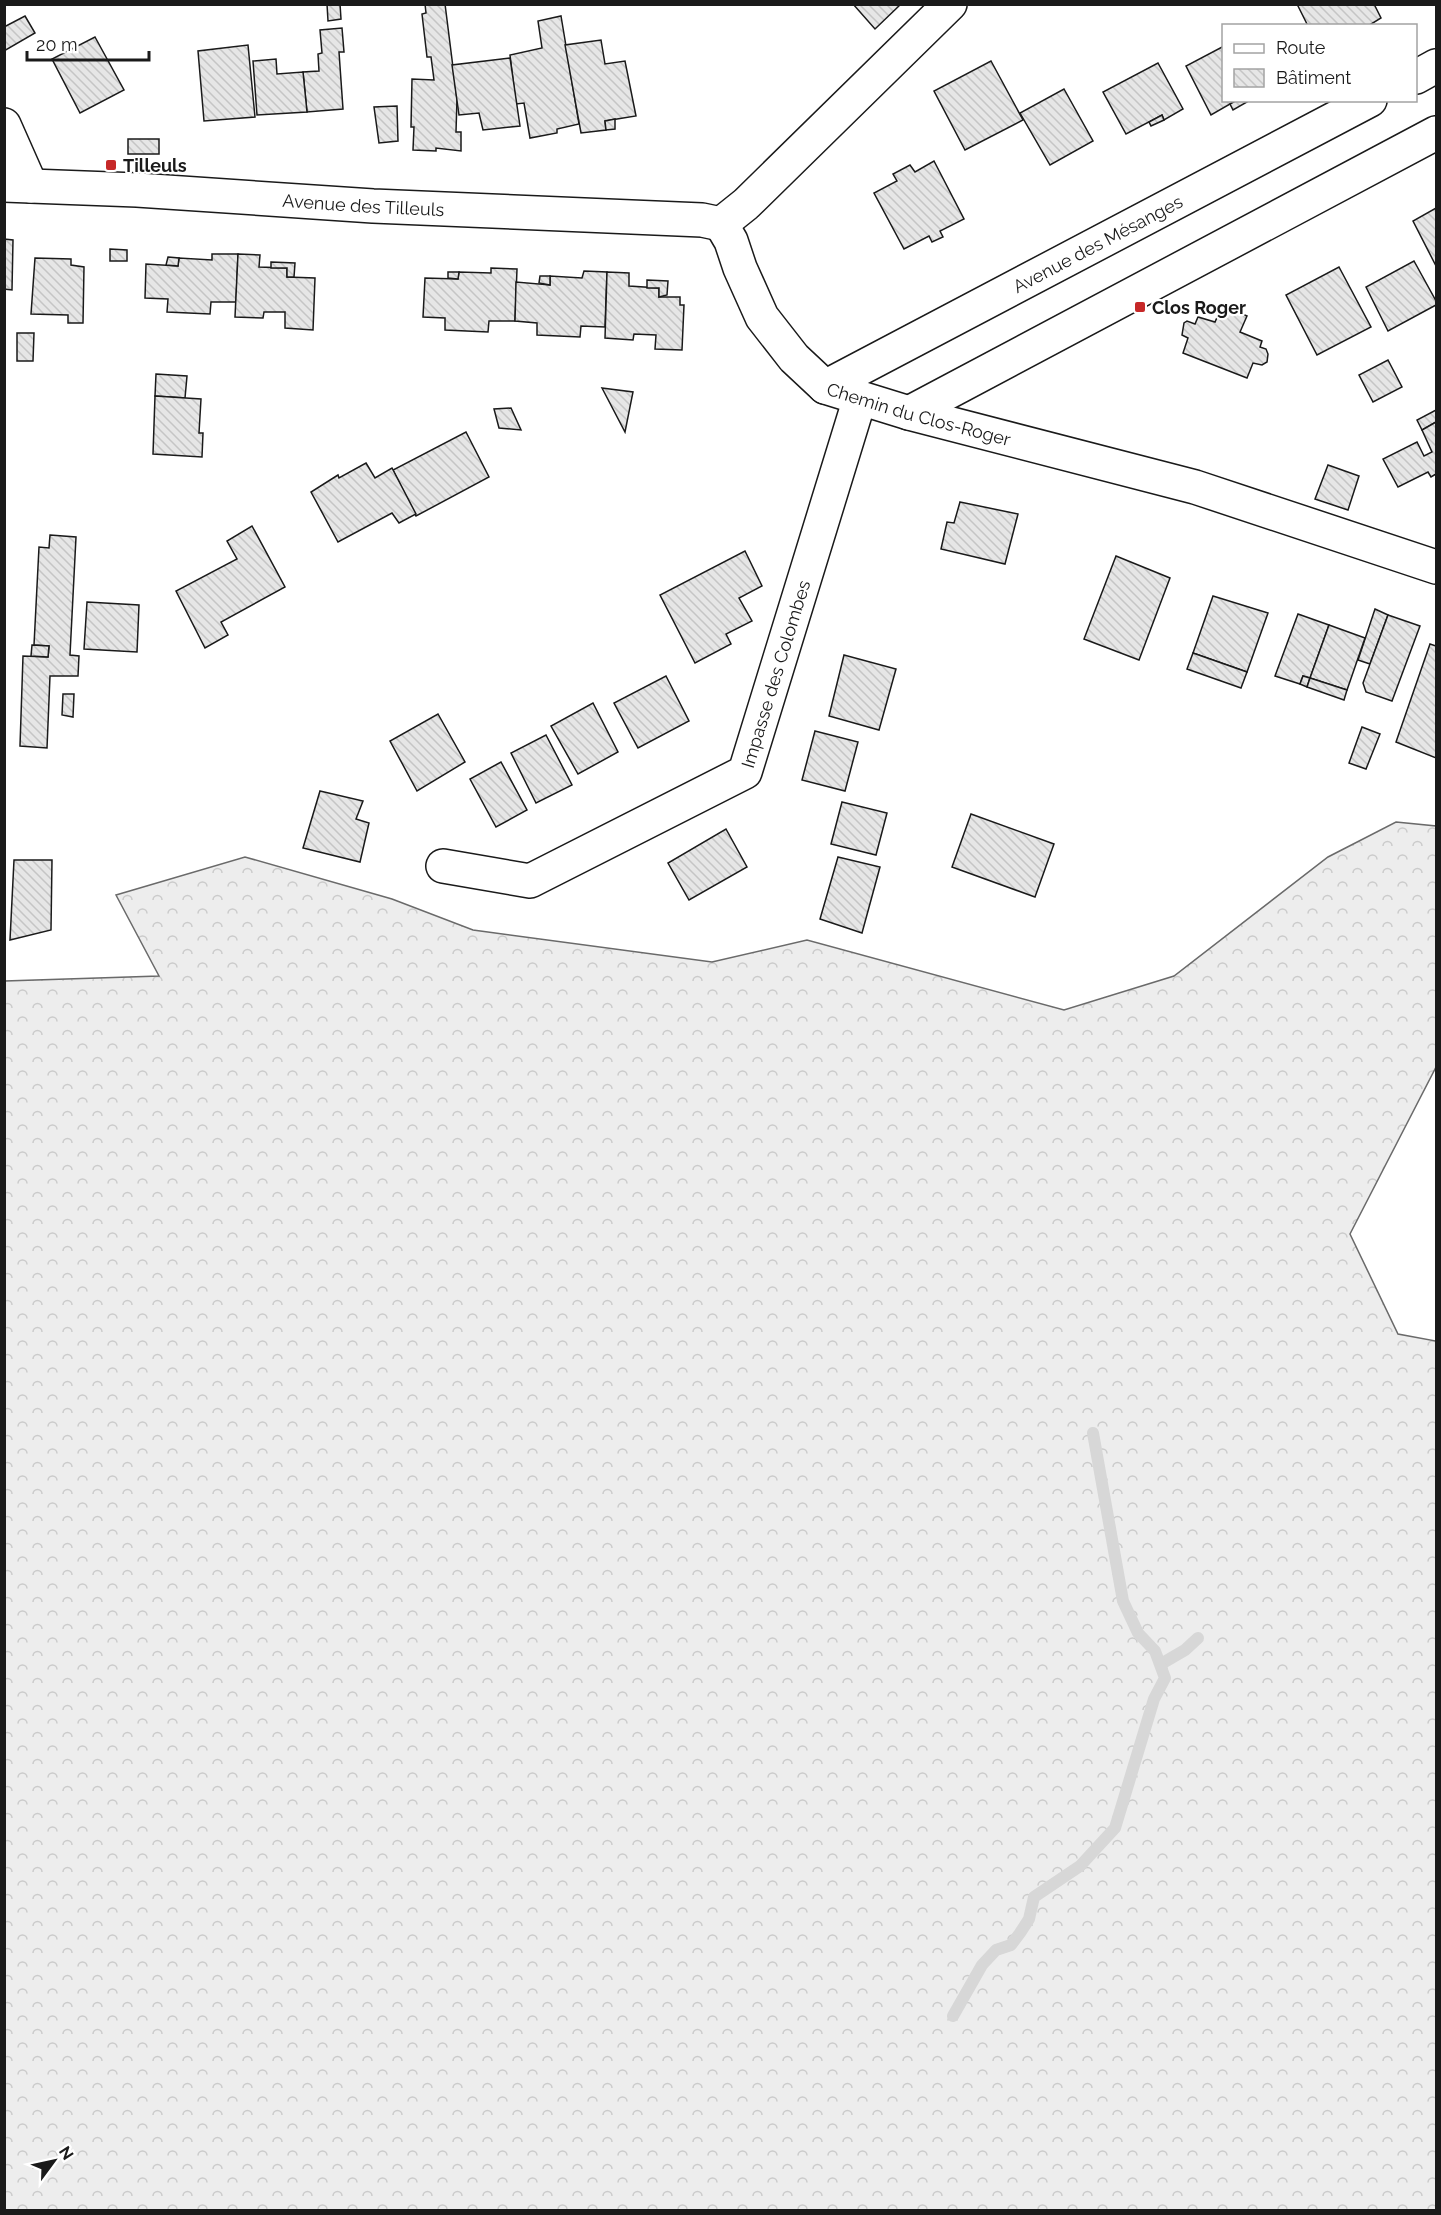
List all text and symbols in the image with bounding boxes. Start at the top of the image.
scale bar [27,24,148,62]
legend [1222,24,1417,102]
text: 20 m [36,34,78,55]
text: Route [1276,37,1326,58]
text: Bâtiment [1276,67,1351,88]
place label: Tilleuls [123,155,187,176]
marker: Tilleuls [104,158,118,172]
street label: Avenue des Tilleuls [282,189,445,220]
street label: Avenue des Mésanges [1009,190,1186,297]
place label: Clos Roger [1152,297,1246,318]
marker: Clos Roger [1133,300,1147,314]
street label: Chemin du Clos-Roger [824,378,1014,450]
street label: Impasse des Colombes [736,577,814,770]
north arrow [24,2131,84,2191]
text: N [55,2143,77,2163]

